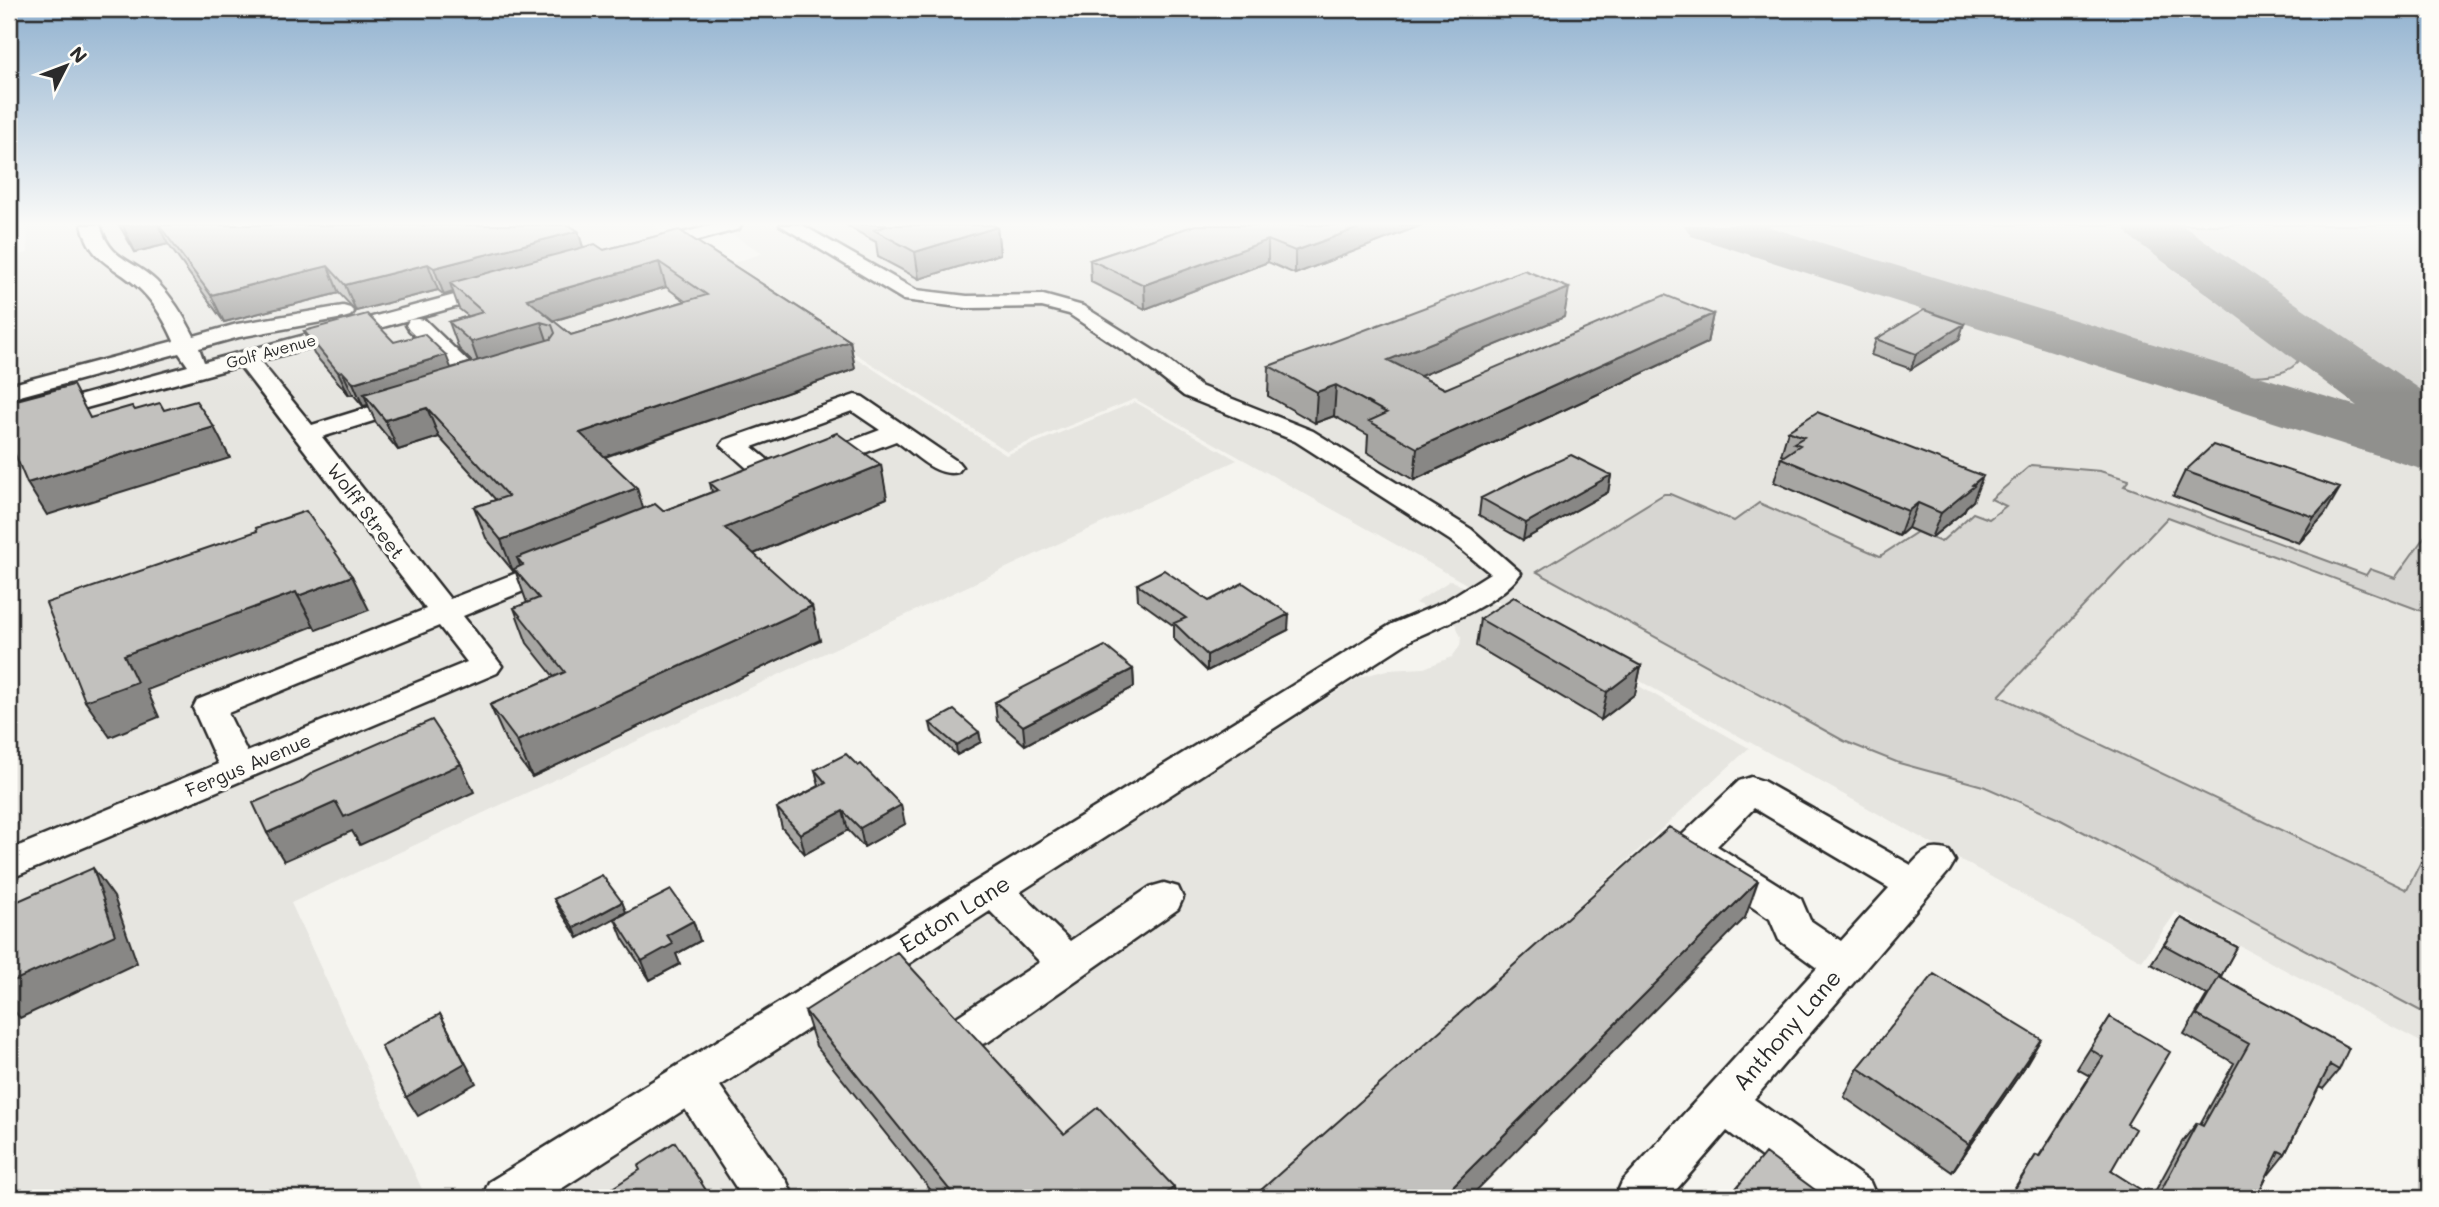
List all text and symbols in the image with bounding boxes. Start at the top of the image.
north arrow [32,32,102,102]
text: N [65,41,93,68]
street label: Golf Avenue [224,328,318,373]
street label: Wolff Street [322,458,411,564]
street label: Fergus Avenue [181,727,315,802]
street label: Eaton Lane [894,867,1015,959]
street label: Anthony Lane [1725,963,1847,1096]

